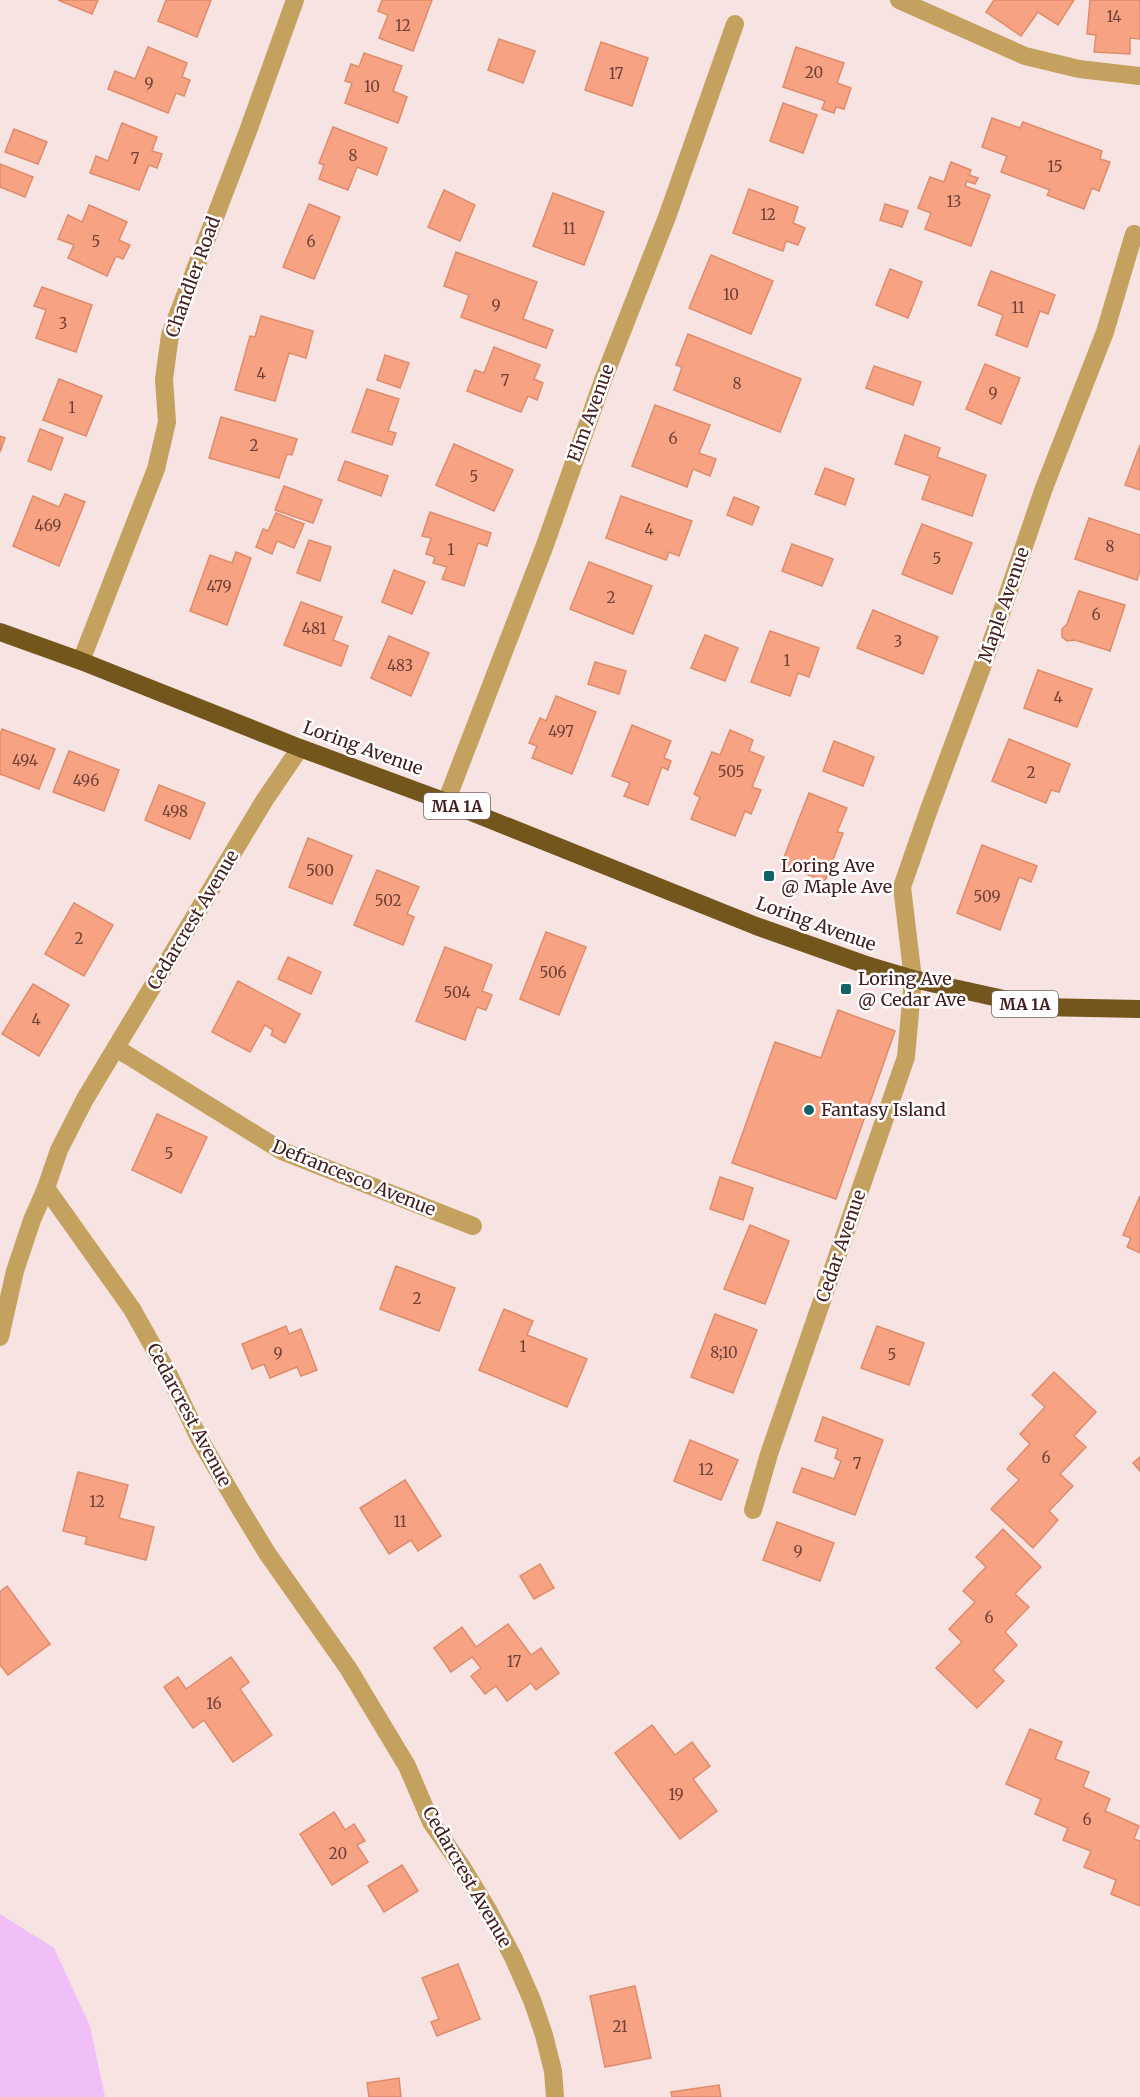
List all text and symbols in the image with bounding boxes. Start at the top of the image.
house number: 14 [1106,7,1122,26]
house number: 12 [395,16,411,35]
house number: 20 [805,63,823,82]
house number: 17 [609,64,624,83]
house number: 9 [144,74,154,93]
house number: 10 [364,77,380,96]
house number: 8 [349,146,358,165]
house number: 7 [131,149,140,168]
house number: 15 [1047,157,1063,176]
house number: 13 [947,192,961,211]
house number: 12 [760,205,776,224]
street label: Chandler Road [160,213,225,341]
house number: 11 [562,219,576,238]
house number: 5 [92,232,100,251]
house number: 6 [306,232,316,251]
house number: 10 [723,285,739,304]
house number: 9 [491,296,501,315]
house number: 11 [1011,298,1025,317]
house number: 3 [59,314,67,333]
street label: Elm Avenue [562,361,619,465]
house number: 4 [256,364,266,383]
house number: 7 [501,371,510,390]
house number: 8 [733,374,742,393]
house number: 9 [988,384,998,403]
house number: 1 [69,398,76,417]
house number: 6 [668,429,678,448]
house number: 2 [250,436,259,455]
house number: 5 [470,467,478,486]
house number: 469 [35,516,61,535]
house number: 4 [644,520,654,539]
house number: 8 [1106,537,1115,556]
house number: 1 [448,540,455,559]
street label: Maple Avenue [973,544,1034,666]
house number: 5 [933,549,941,568]
house number: 479 [206,577,232,596]
house number: 2 [607,588,616,607]
house number: 6 [1091,605,1101,624]
house number: 481 [302,619,326,638]
house number: 3 [894,632,902,651]
house number: 1 [784,651,791,670]
house number: 483 [387,656,413,675]
house number: 4 [1053,688,1063,707]
street label: Loring Avenue [300,715,426,780]
house number: 497 [548,722,574,741]
house number: 494 [12,751,38,770]
house number: 505 [718,762,744,781]
house number: 2 [1027,763,1036,782]
house number: 496 [73,771,99,790]
road number: MA 1A [424,793,490,819]
house number: 498 [162,802,188,821]
street label: Cedarcrest Avenue [142,846,243,994]
place label: Loring Ave @ Maple Ave [781,854,892,898]
house number: 500 [306,861,334,880]
marker: Loring Ave @ Maple Ave [762,869,776,883]
house number: 509 [973,887,1001,906]
house number: 502 [375,891,401,910]
street label: Loring Avenue [753,891,879,956]
house number: 2 [75,929,84,948]
house number: 506 [539,963,567,982]
place label: Loring Ave @ Cedar Ave [858,967,966,1011]
marker: Loring Ave @ Cedar Ave [839,982,853,996]
house number: 504 [443,983,471,1002]
road number: MA 1A [992,991,1058,1017]
house number: 4 [31,1010,41,1029]
place label: Fantasy Island [821,1098,946,1121]
marker: Fantasy Island [802,1103,816,1117]
street label: Defrancesco Avenue [269,1134,439,1221]
house number: 5 [165,1144,173,1163]
street label: Cedar Avenue [811,1187,871,1305]
house number: 2 [413,1289,422,1308]
house number: 1 [520,1337,527,1356]
street label: Cedarcrest Avenue [142,1339,237,1490]
house number: 8;10 [710,1343,738,1362]
house number: 9 [273,1344,283,1363]
house number: 5 [888,1345,896,1364]
house number: 6 [1041,1448,1051,1467]
house number: 7 [853,1454,862,1473]
house number: 12 [698,1460,714,1479]
house number: 12 [89,1492,105,1511]
house number: 11 [393,1512,407,1531]
house number: 9 [793,1542,803,1561]
house number: 6 [984,1608,994,1627]
house number: 17 [507,1652,522,1671]
house number: 16 [206,1694,222,1713]
house number: 19 [668,1785,684,1804]
street label: Cedarcrest Avenue [418,1802,517,1951]
house number: 6 [1082,1810,1092,1829]
house number: 20 [329,1844,347,1863]
house number: 21 [612,2017,628,2036]

